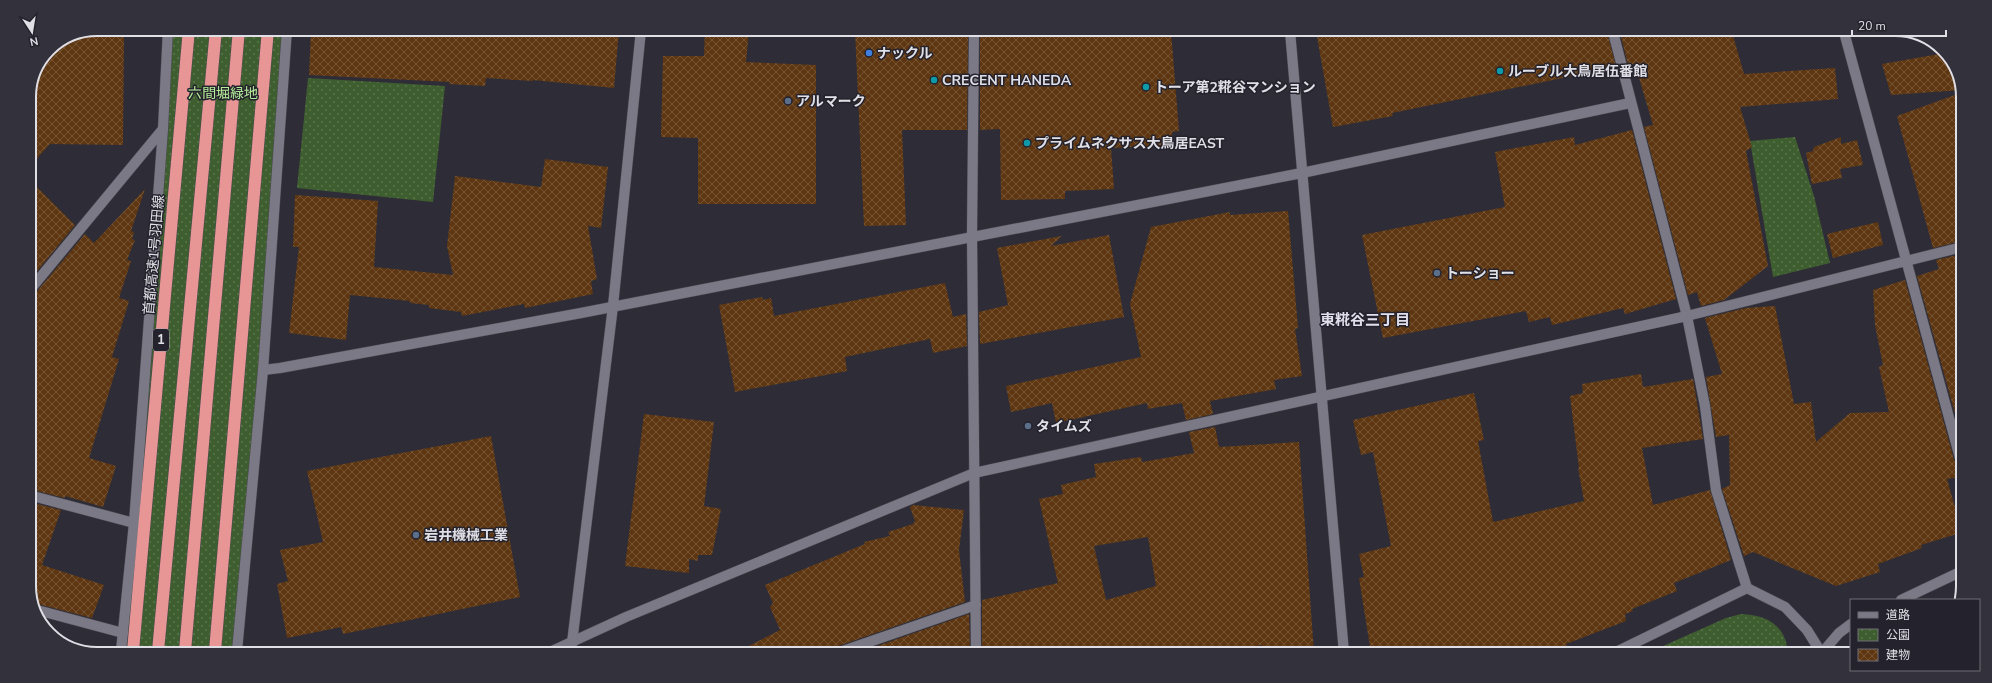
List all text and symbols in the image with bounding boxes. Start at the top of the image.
north arrow [12,12,52,52]
scale bar [1852,12,1946,38]
text: 20 m [1858,18,1886,34]
text: N [28,33,40,49]
place label: ナックル [877,44,933,63]
marker: ナックル [864,48,874,58]
place label: ルーブル大鳥居伍番館 [1508,62,1647,81]
marker: ルーブル大鳥居伍番館 [1495,66,1505,76]
place label: CRECENT HANEDA [942,71,1072,90]
marker: CRECENT HANEDA [929,75,939,85]
place label: トーア第2糀谷マンション [1154,78,1316,97]
marker: トーア第2糀谷マンション [1141,82,1151,92]
park label: 六間堀緑地 [188,84,258,103]
place label: アルマーク [796,92,866,111]
marker: アルマーク [783,96,793,106]
place label: プライムネクサス大鳥居EAST [1035,134,1225,153]
marker: プライムネクサス大鳥居EAST [1022,138,1032,148]
street label: 首都高速1号羽田線 [139,194,169,316]
place label: トーショー [1445,264,1515,283]
marker: トーショー [1432,268,1442,278]
district label: 東糀谷三丁目 [1320,310,1410,330]
road number: 1 [153,329,169,351]
place label: タイムズ [1036,417,1092,436]
marker: タイムズ [1023,421,1033,431]
place label: 岩井機械工業 [424,526,508,545]
marker: 岩井機械工業 [411,530,421,540]
legend [1850,599,1980,671]
text: 道路 [1886,607,1910,623]
text: 公園 [1886,627,1910,643]
text: 建物 [1886,647,1910,663]

